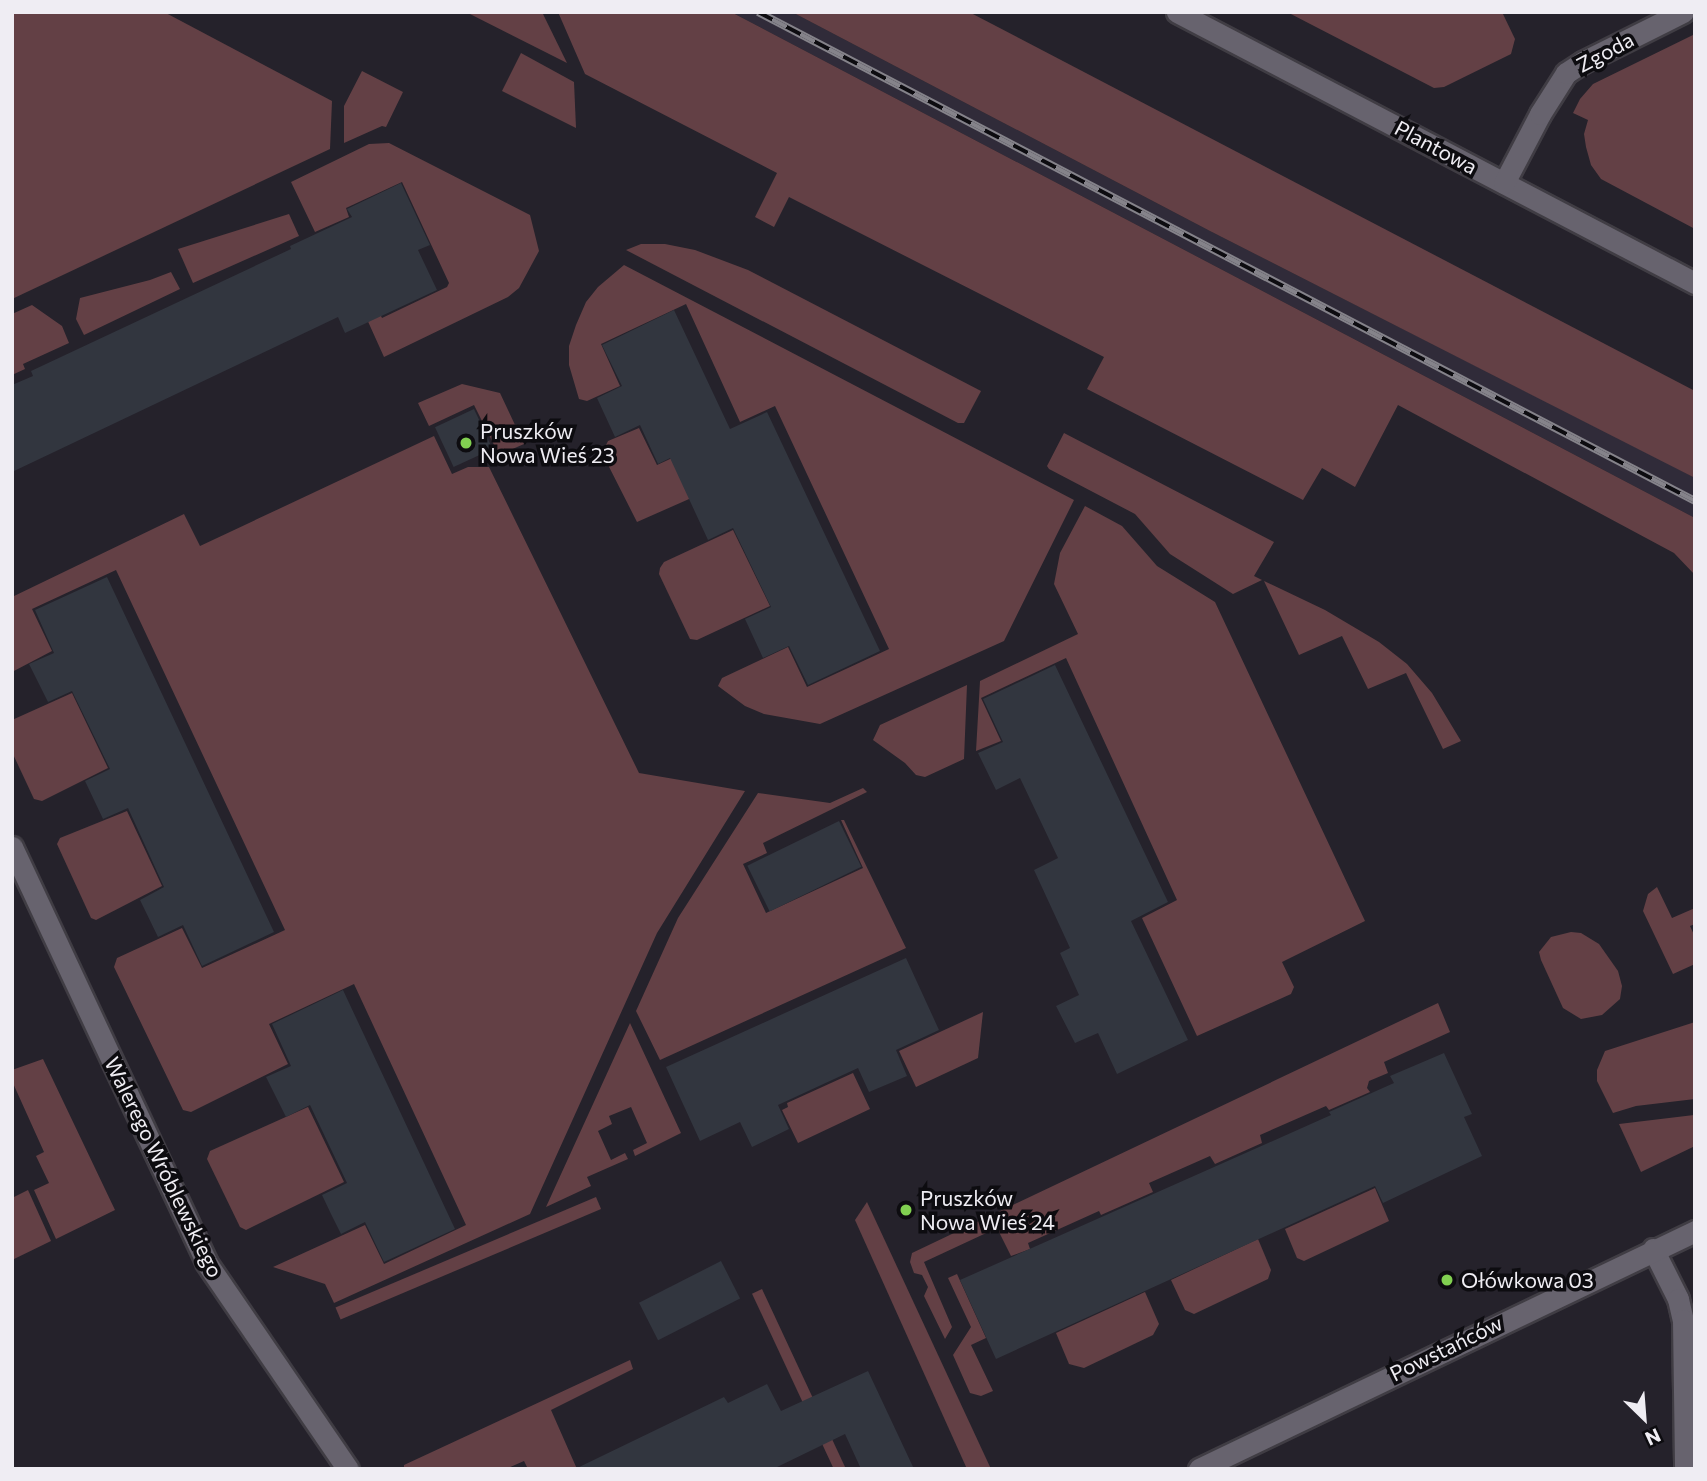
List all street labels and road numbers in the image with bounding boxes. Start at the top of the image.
street label: Zgoda [1572,27,1638,77]
street label: Plantowa [1390,115,1482,179]
street label: Walerego Wróblewskiego [100,1053,228,1281]
street label: Powstańców [1386,1310,1506,1386]

